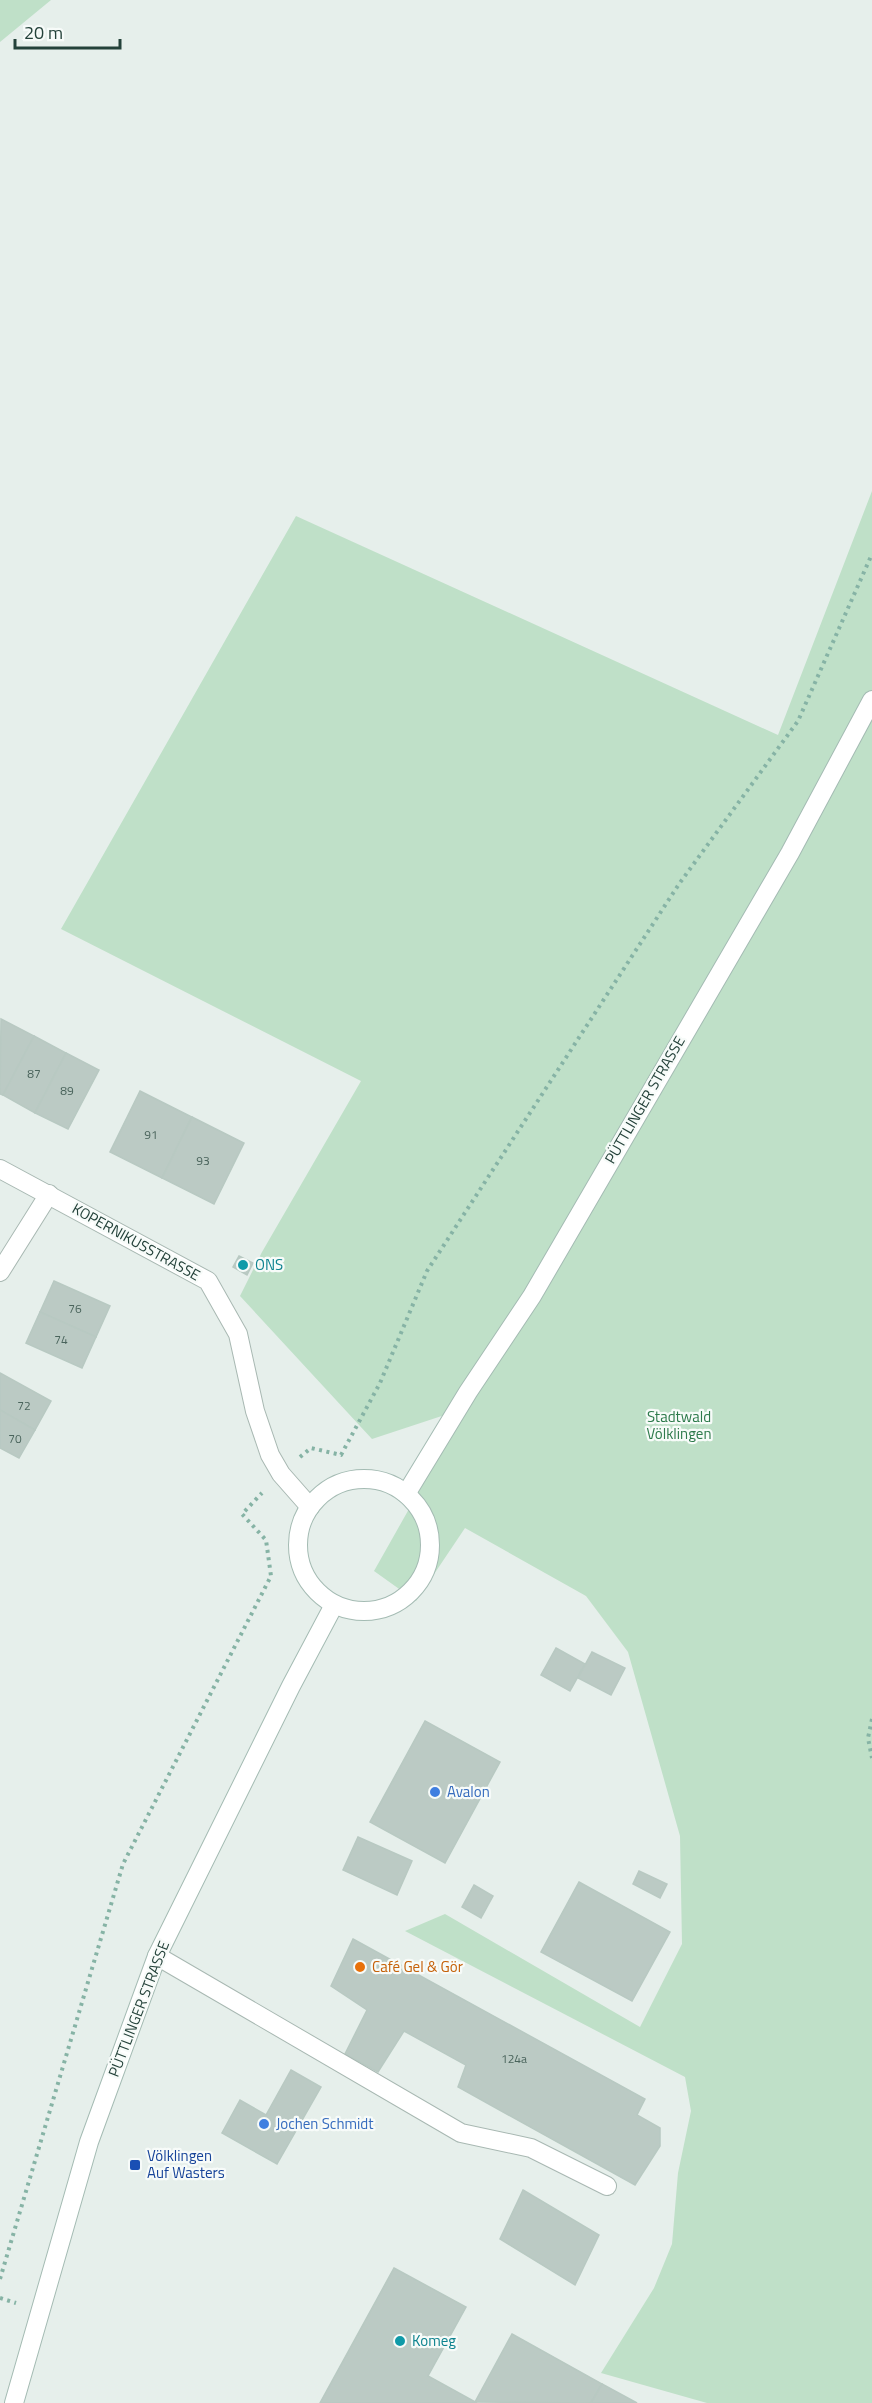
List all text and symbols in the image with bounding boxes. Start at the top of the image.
scale bar [15,12,120,50]
text: 20 m [24,19,63,46]
street label: PÜTTLINGER STRASSE [599,1032,691,1168]
house number: 87 [27,1064,41,1083]
house number: 89 [60,1081,74,1100]
house number: 91 [144,1125,158,1144]
house number: 93 [196,1151,210,1170]
street label: KOPERNIKUSSTRASSE [68,1197,204,1286]
place label: ONS [255,1253,283,1276]
marker: ONS [236,1258,250,1272]
house number: 76 [68,1299,82,1318]
house number: 74 [54,1330,68,1349]
house number: 72 [17,1396,31,1415]
park label: Stadtwald Völklingen [647,1405,711,1445]
house number: 70 [8,1429,22,1448]
place label: Avalon [447,1780,490,1803]
marker: Avalon [428,1785,442,1799]
street label: PÜTTLINGER STRASSE [102,1937,175,2080]
place label: Café Gel & Gör [372,1955,463,1978]
marker: Café Gel & Gör [353,1960,367,1974]
house number: 124a [501,2049,527,2068]
place label: Jochen Schmidt [276,2112,374,2135]
marker: Jochen Schmidt [257,2117,271,2131]
place label: Völklingen Auf Wasters [147,2144,225,2184]
marker: Völklingen Auf Wasters [128,2158,142,2172]
place label: Komeg [412,2329,456,2352]
marker: Komeg [393,2334,407,2348]

